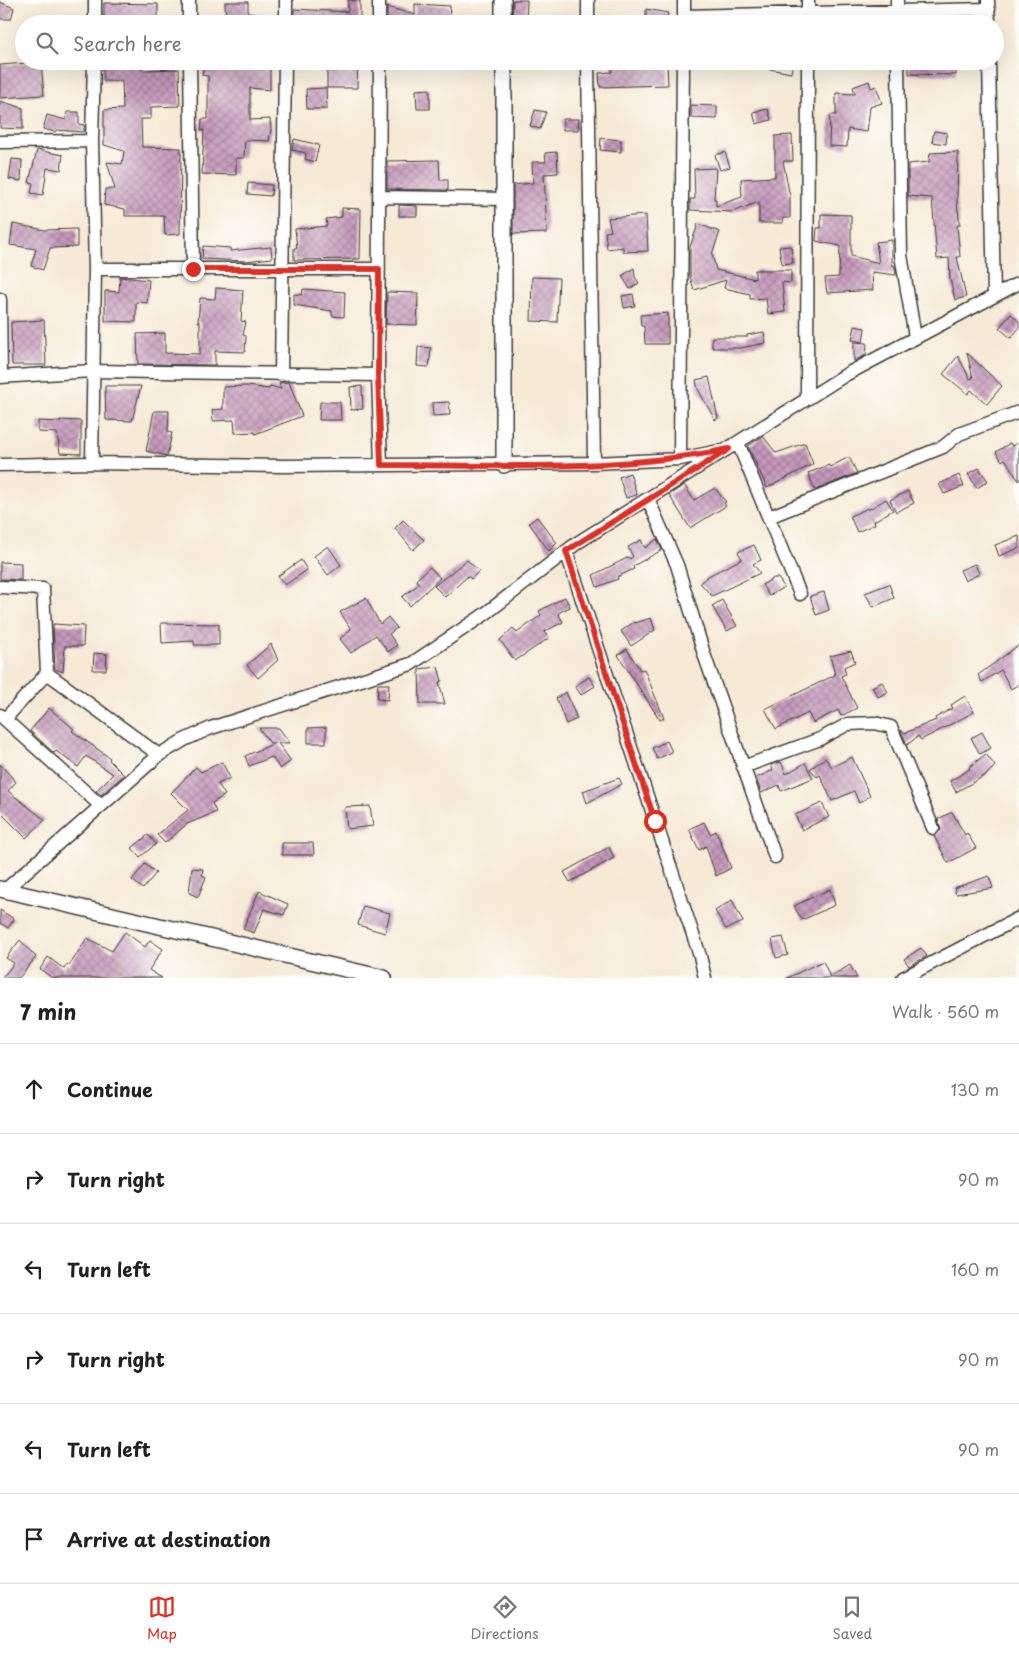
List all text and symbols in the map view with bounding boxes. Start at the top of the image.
search box [15,15,1004,70]
icon: search [33,29,61,57]
text: Search here [73,29,182,57]
route end [182,258,205,281]
route start [644,810,667,833]
text: 7 min [20,995,76,1027]
text: Walk · 560 m [892,999,999,1023]
icon: ahead [20,1075,48,1103]
text: Continue [67,1075,153,1103]
text: 130 m [951,1077,999,1101]
icon: right [20,1165,48,1193]
text: Turn right [67,1165,165,1193]
text: 90 m [958,1167,999,1191]
icon: left [20,1255,48,1283]
text: Turn left [67,1255,151,1283]
text: 160 m [951,1257,999,1281]
icon: right [20,1345,48,1373]
text: Turn right [67,1345,165,1373]
text: 90 m [958,1347,999,1371]
icon: left [20,1435,48,1463]
text: Turn left [67,1435,151,1463]
text: 90 m [958,1437,999,1461]
icon: arrive [20,1525,48,1553]
text: Arrive at destination [67,1525,271,1553]
tab: Map [147,1593,177,1644]
tab: Directions [471,1593,539,1644]
tab: Saved [832,1593,872,1644]

